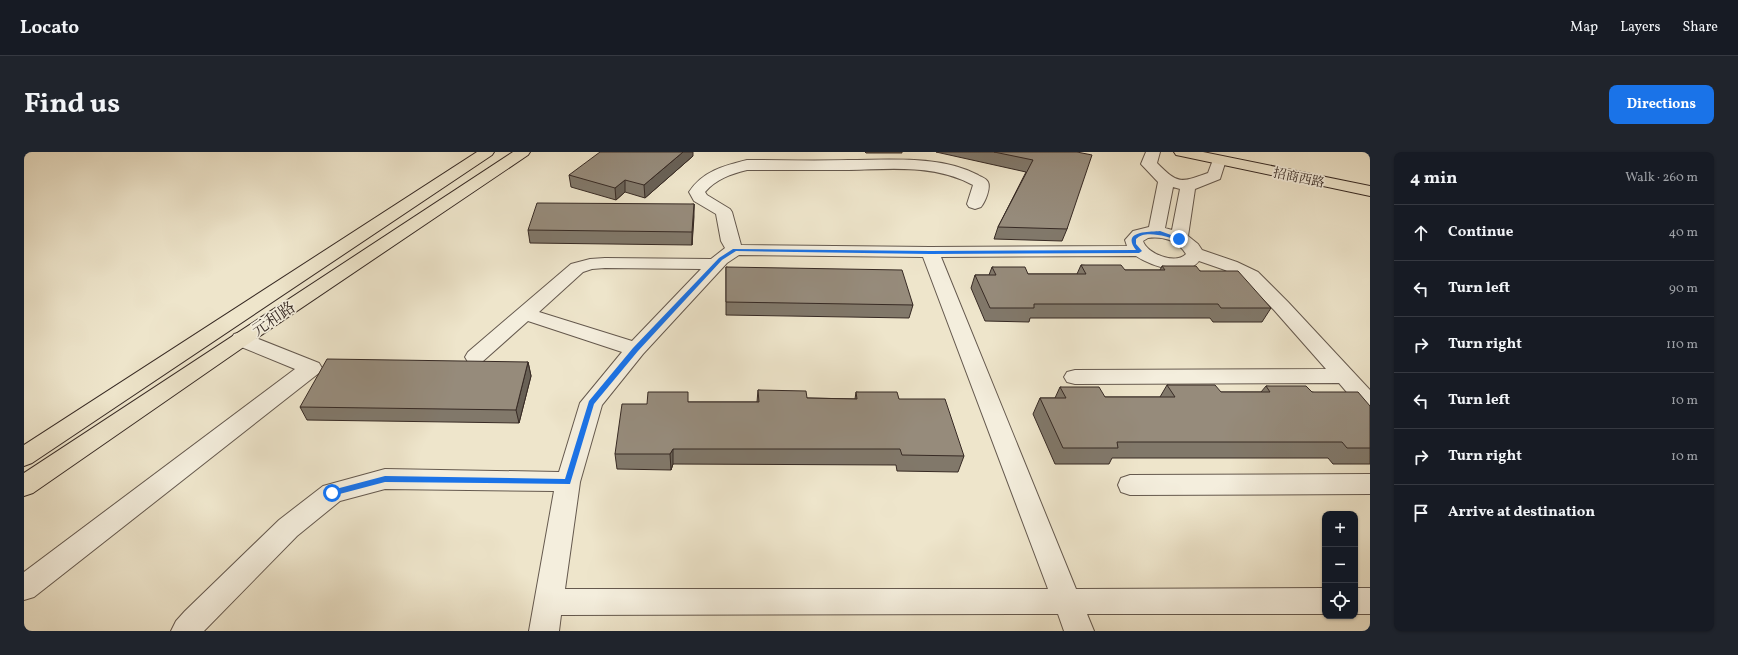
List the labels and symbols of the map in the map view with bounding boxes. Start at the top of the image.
street label: 招商西路 [1271,165,1326,193]
route end [1170,230,1188,248]
street label: 元和路 [248,297,300,342]
route start [323,484,341,502]

